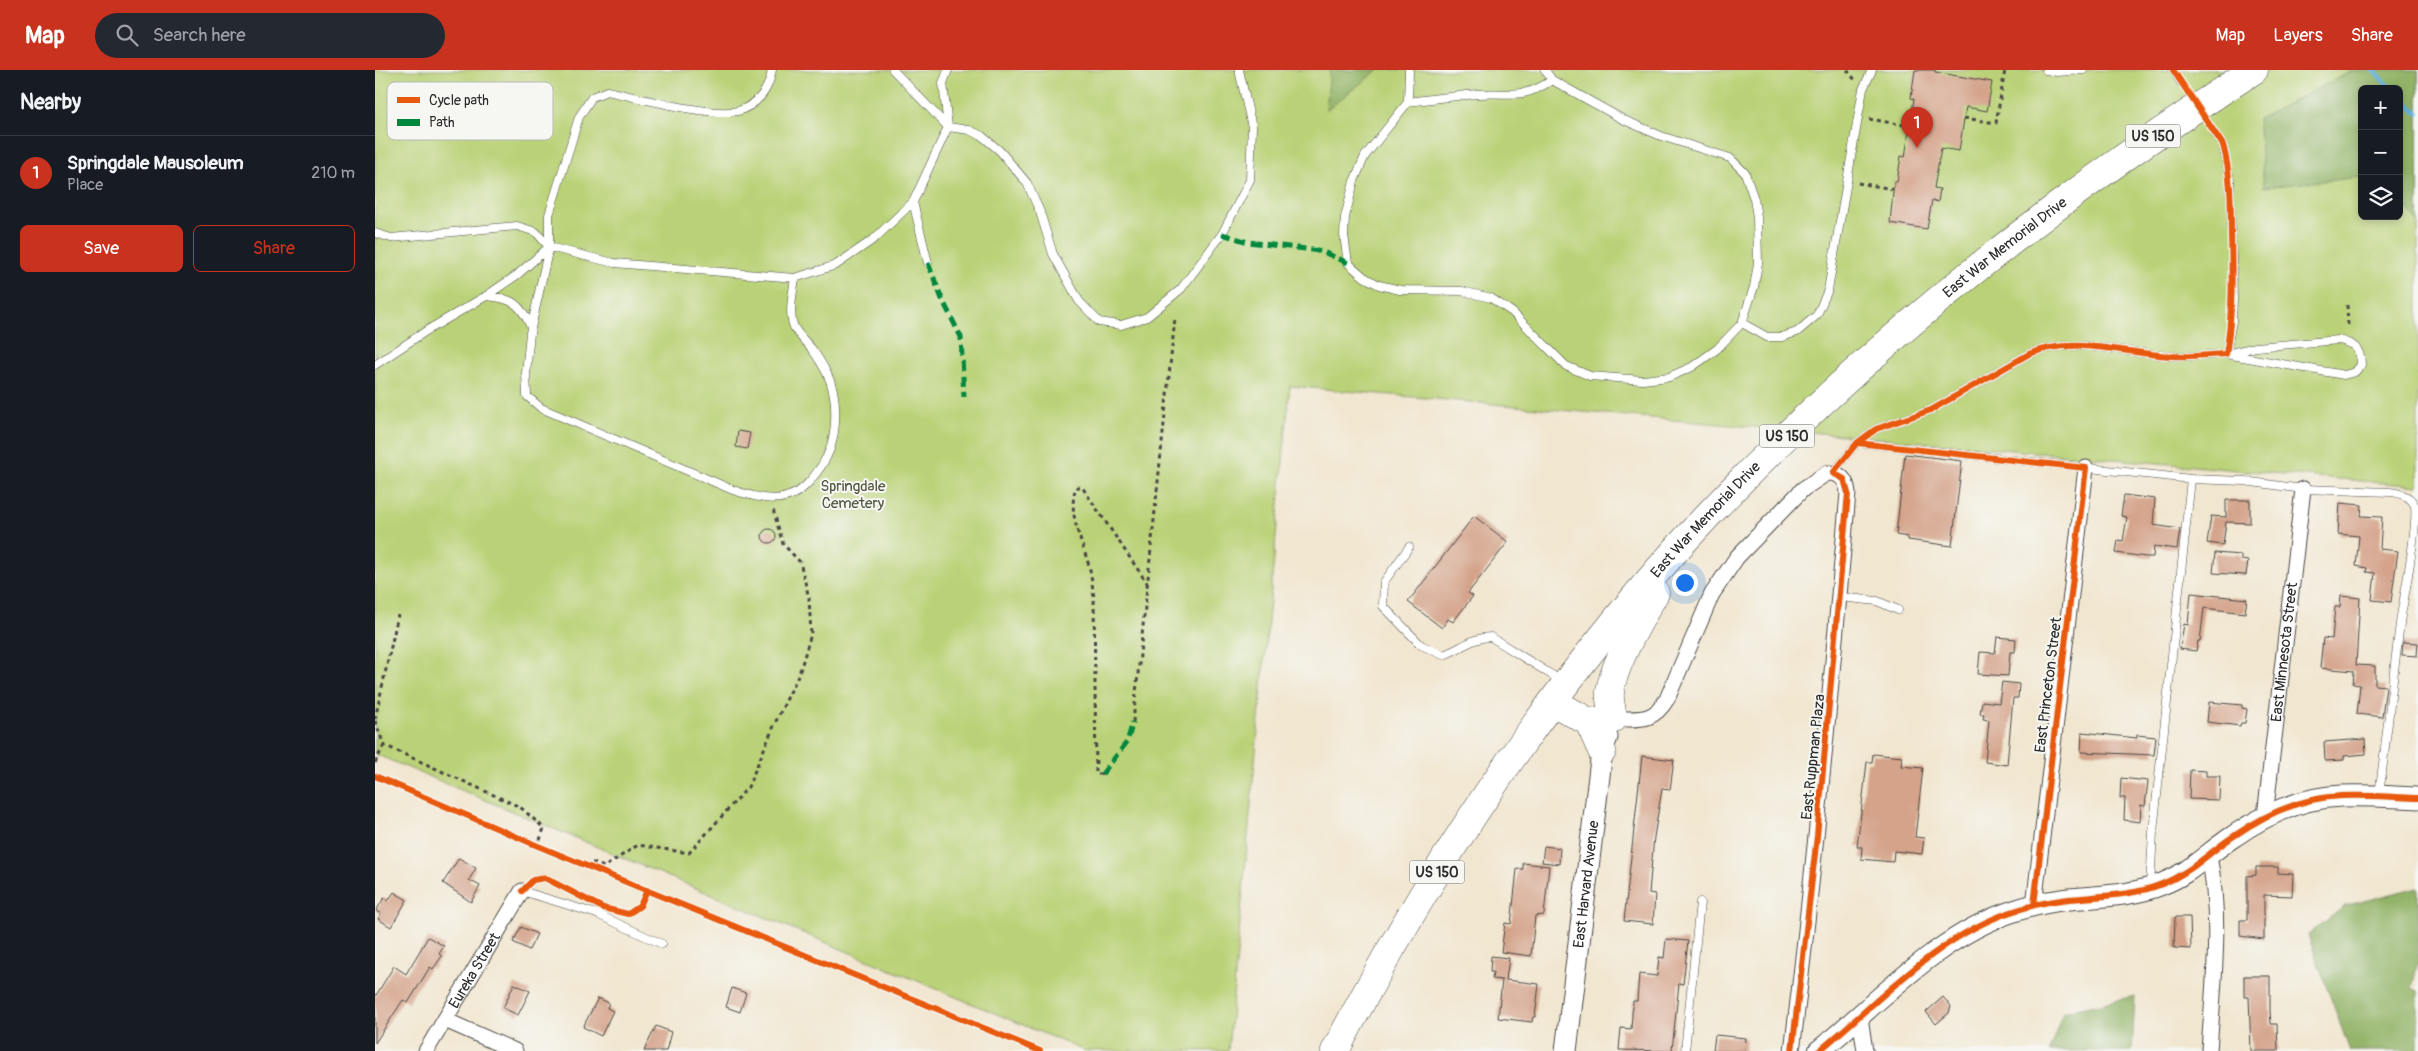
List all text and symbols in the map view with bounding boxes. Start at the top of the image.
search box [95,13,445,58]
text: Map [25,21,65,50]
icon: search [113,21,141,49]
text: Search here [153,23,246,47]
text: Map [2216,24,2245,47]
text: Layers [2273,24,2323,47]
text: Share [2351,24,2393,47]
legend [387,82,553,140]
map controls [2358,85,2403,220]
button: + [2358,85,2403,130]
text: Nearby [20,89,81,116]
text: Cycle path [429,92,489,109]
pin: 1 [1901,107,1933,148]
text: Path [429,114,454,131]
road number: US 150 [2125,124,2181,148]
button: − [2358,130,2403,175]
text: Springdale Mausoleum [67,151,244,175]
text: 1 [33,163,39,183]
text: 210 m [311,163,355,183]
text: Place [67,175,103,195]
button: layers [2358,175,2403,220]
street label: East War Memorial Drive [1939,193,2071,302]
button: Save [20,225,183,272]
button: Share [193,225,355,272]
road number: US 150 [1759,424,1815,448]
street label: East War Memorial Drive [1647,457,1765,582]
park label: Springdale Cemetery [820,477,886,513]
your location [1672,570,1698,596]
street label: East Minnesota Street [2267,580,2302,723]
street label: East Princeton Street [2031,615,2066,754]
street label: East Ruppman Plaza [1797,693,1830,821]
street label: East Harvard Avenue [1569,819,1604,949]
road number: US 150 [1409,860,1465,884]
street label: Eureka Street [445,928,505,1012]

